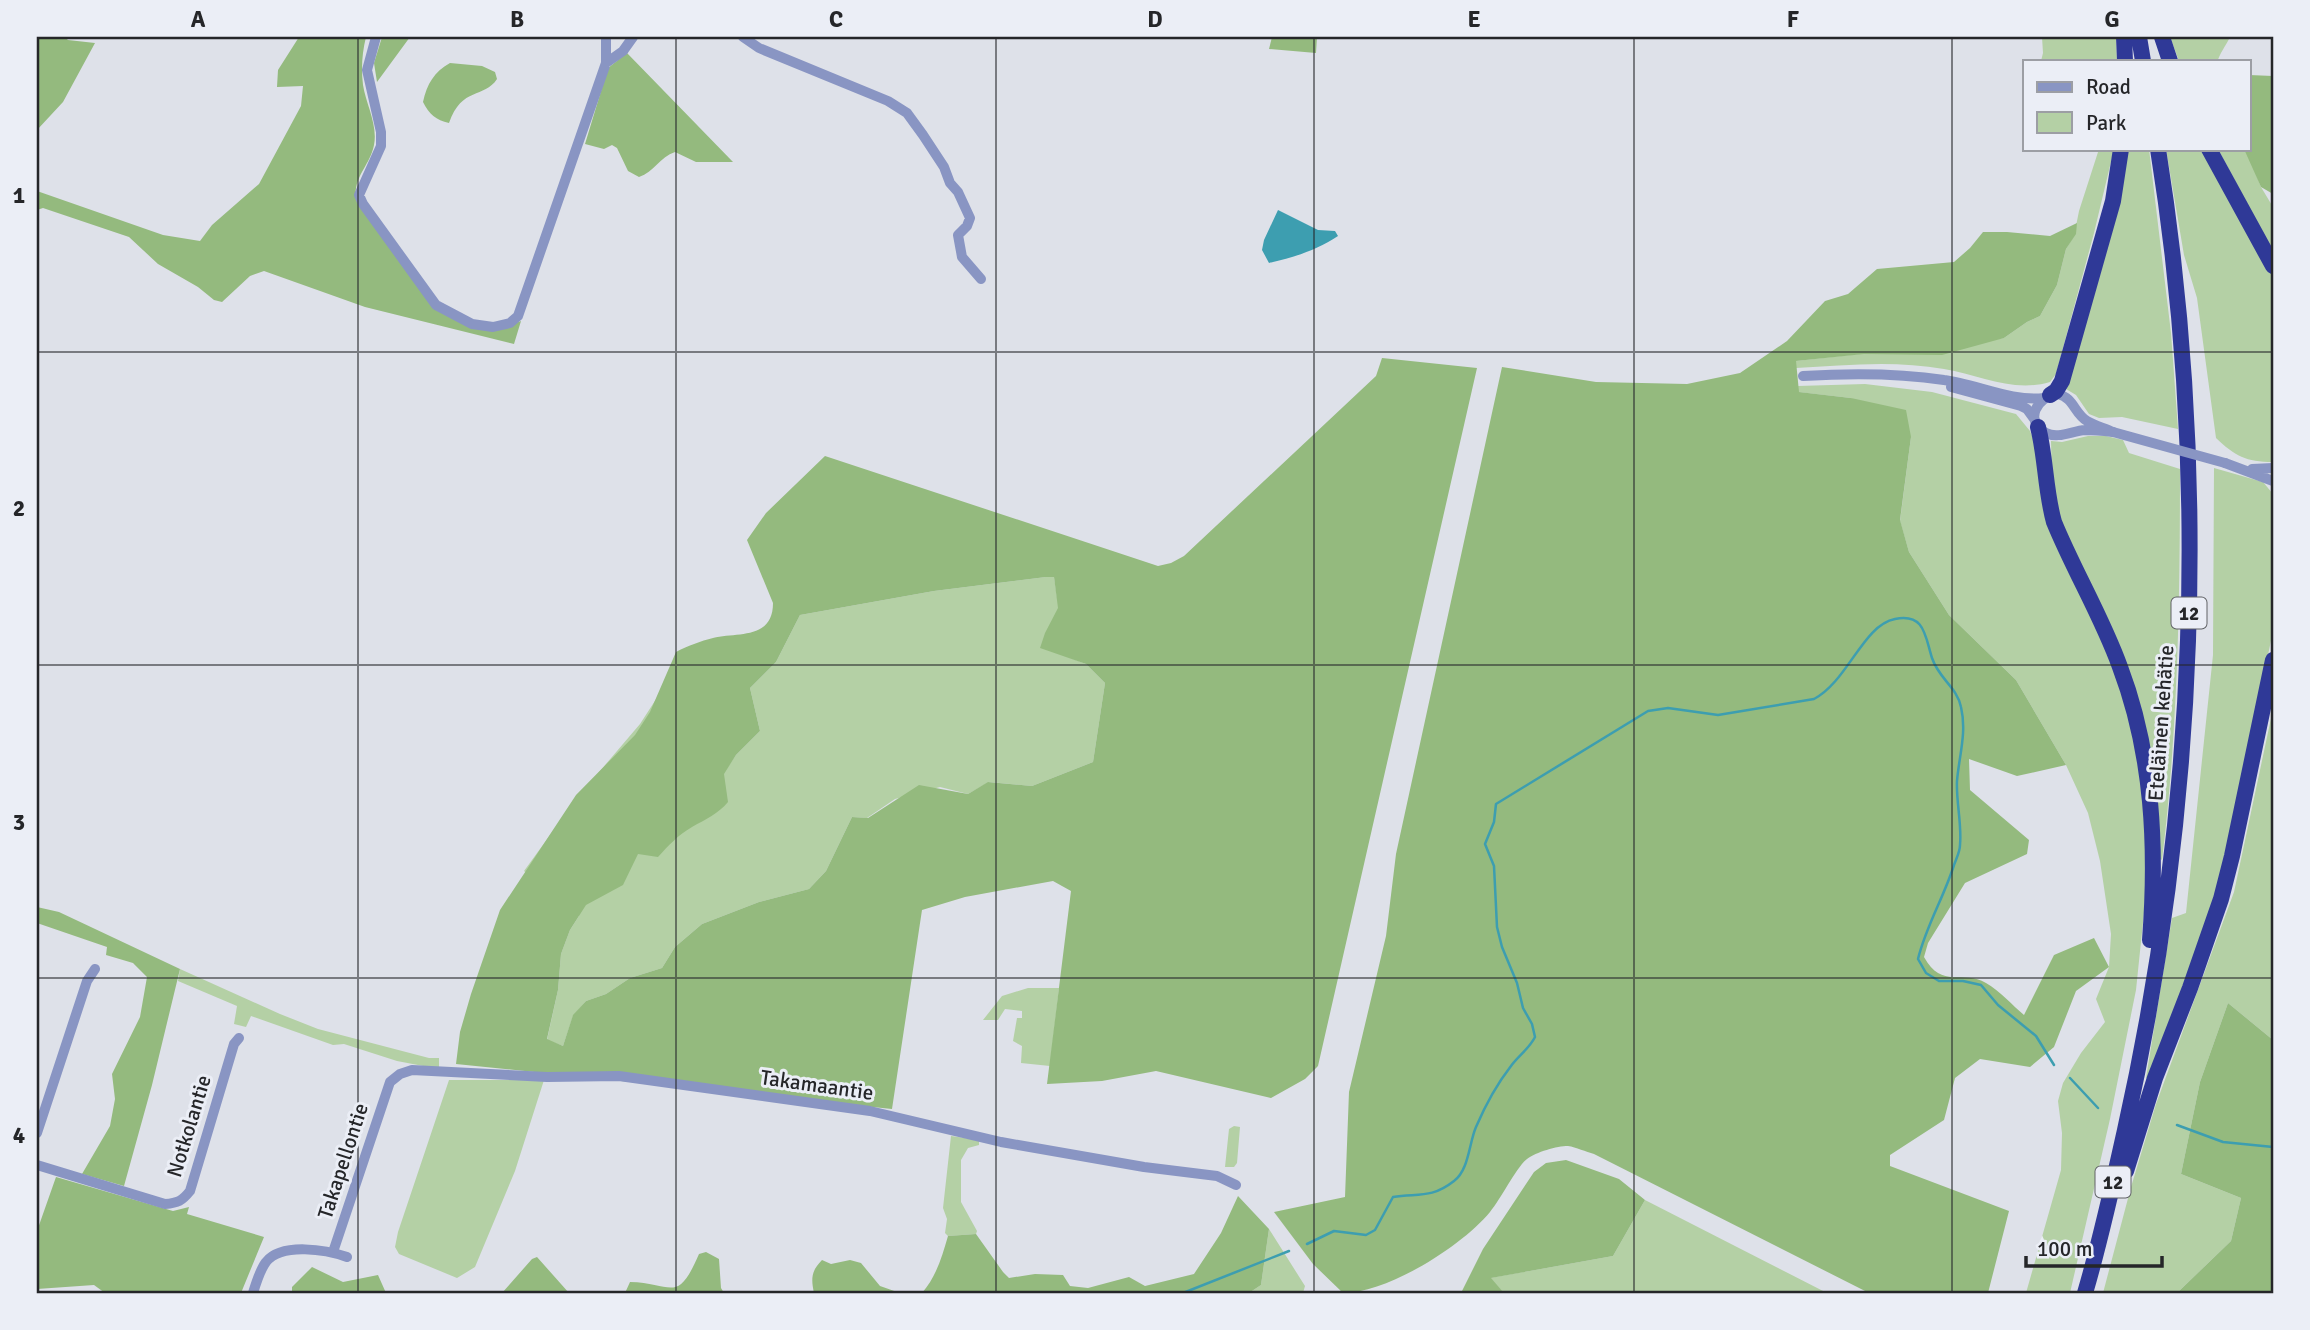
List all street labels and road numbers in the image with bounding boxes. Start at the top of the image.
road number: 12 [2172,598,2206,628]
street label: Eteläinen kehätie [2143,644,2179,802]
street label: Takamaantie [759,1064,875,1106]
street label: Notkolantie [161,1072,217,1180]
street label: Takapellontie [312,1100,374,1222]
road number: 12 [2096,1166,2130,1198]

